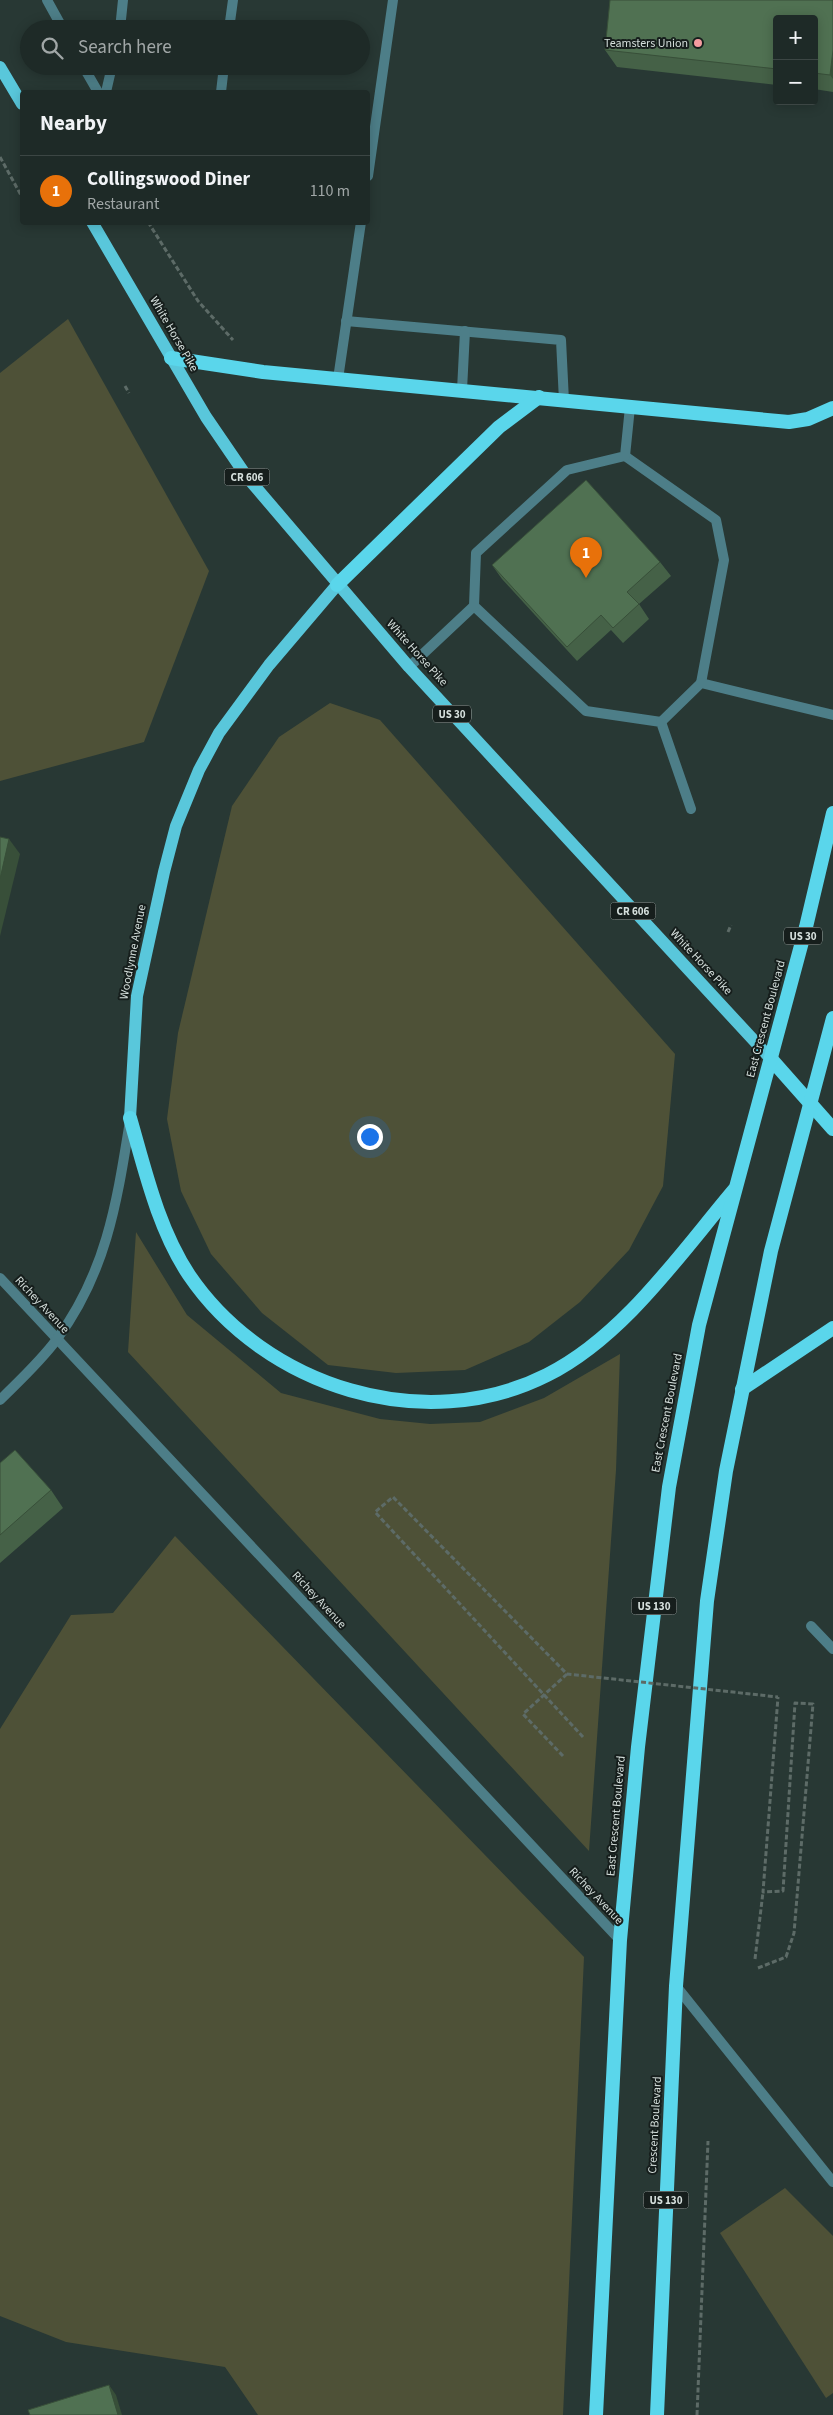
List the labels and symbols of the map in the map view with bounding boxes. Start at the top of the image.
place label: Teamsters Union [604,35,688,52]
marker: Teamsters Union [692,37,704,49]
street label: White Horse Pike [146,293,202,375]
road number: CR 606 [224,468,270,486]
pin: 1 [570,537,602,578]
street label: White Horse Pike [382,616,452,690]
road number: US 30 [433,706,471,722]
road number: CR 606 [610,902,656,919]
street label: Woodlynne Avenue [115,903,151,1001]
street label: White Horse Pike [666,925,736,999]
road number: US 30 [784,928,822,944]
street label: East Crescent Boulevard [742,958,790,1080]
your location [357,1124,383,1150]
street label: Richey Avenue [11,1273,73,1337]
street label: East Crescent Boulevard [647,1352,687,1474]
street label: Richey Avenue [288,1568,350,1632]
road number: US 130 [632,1598,676,1614]
street label: East Crescent Boulevard [602,1755,630,1877]
street label: Richey Avenue [565,1864,627,1928]
street label: Crescent Boulevard [644,2076,666,2174]
road number: US 130 [644,2192,688,2208]

